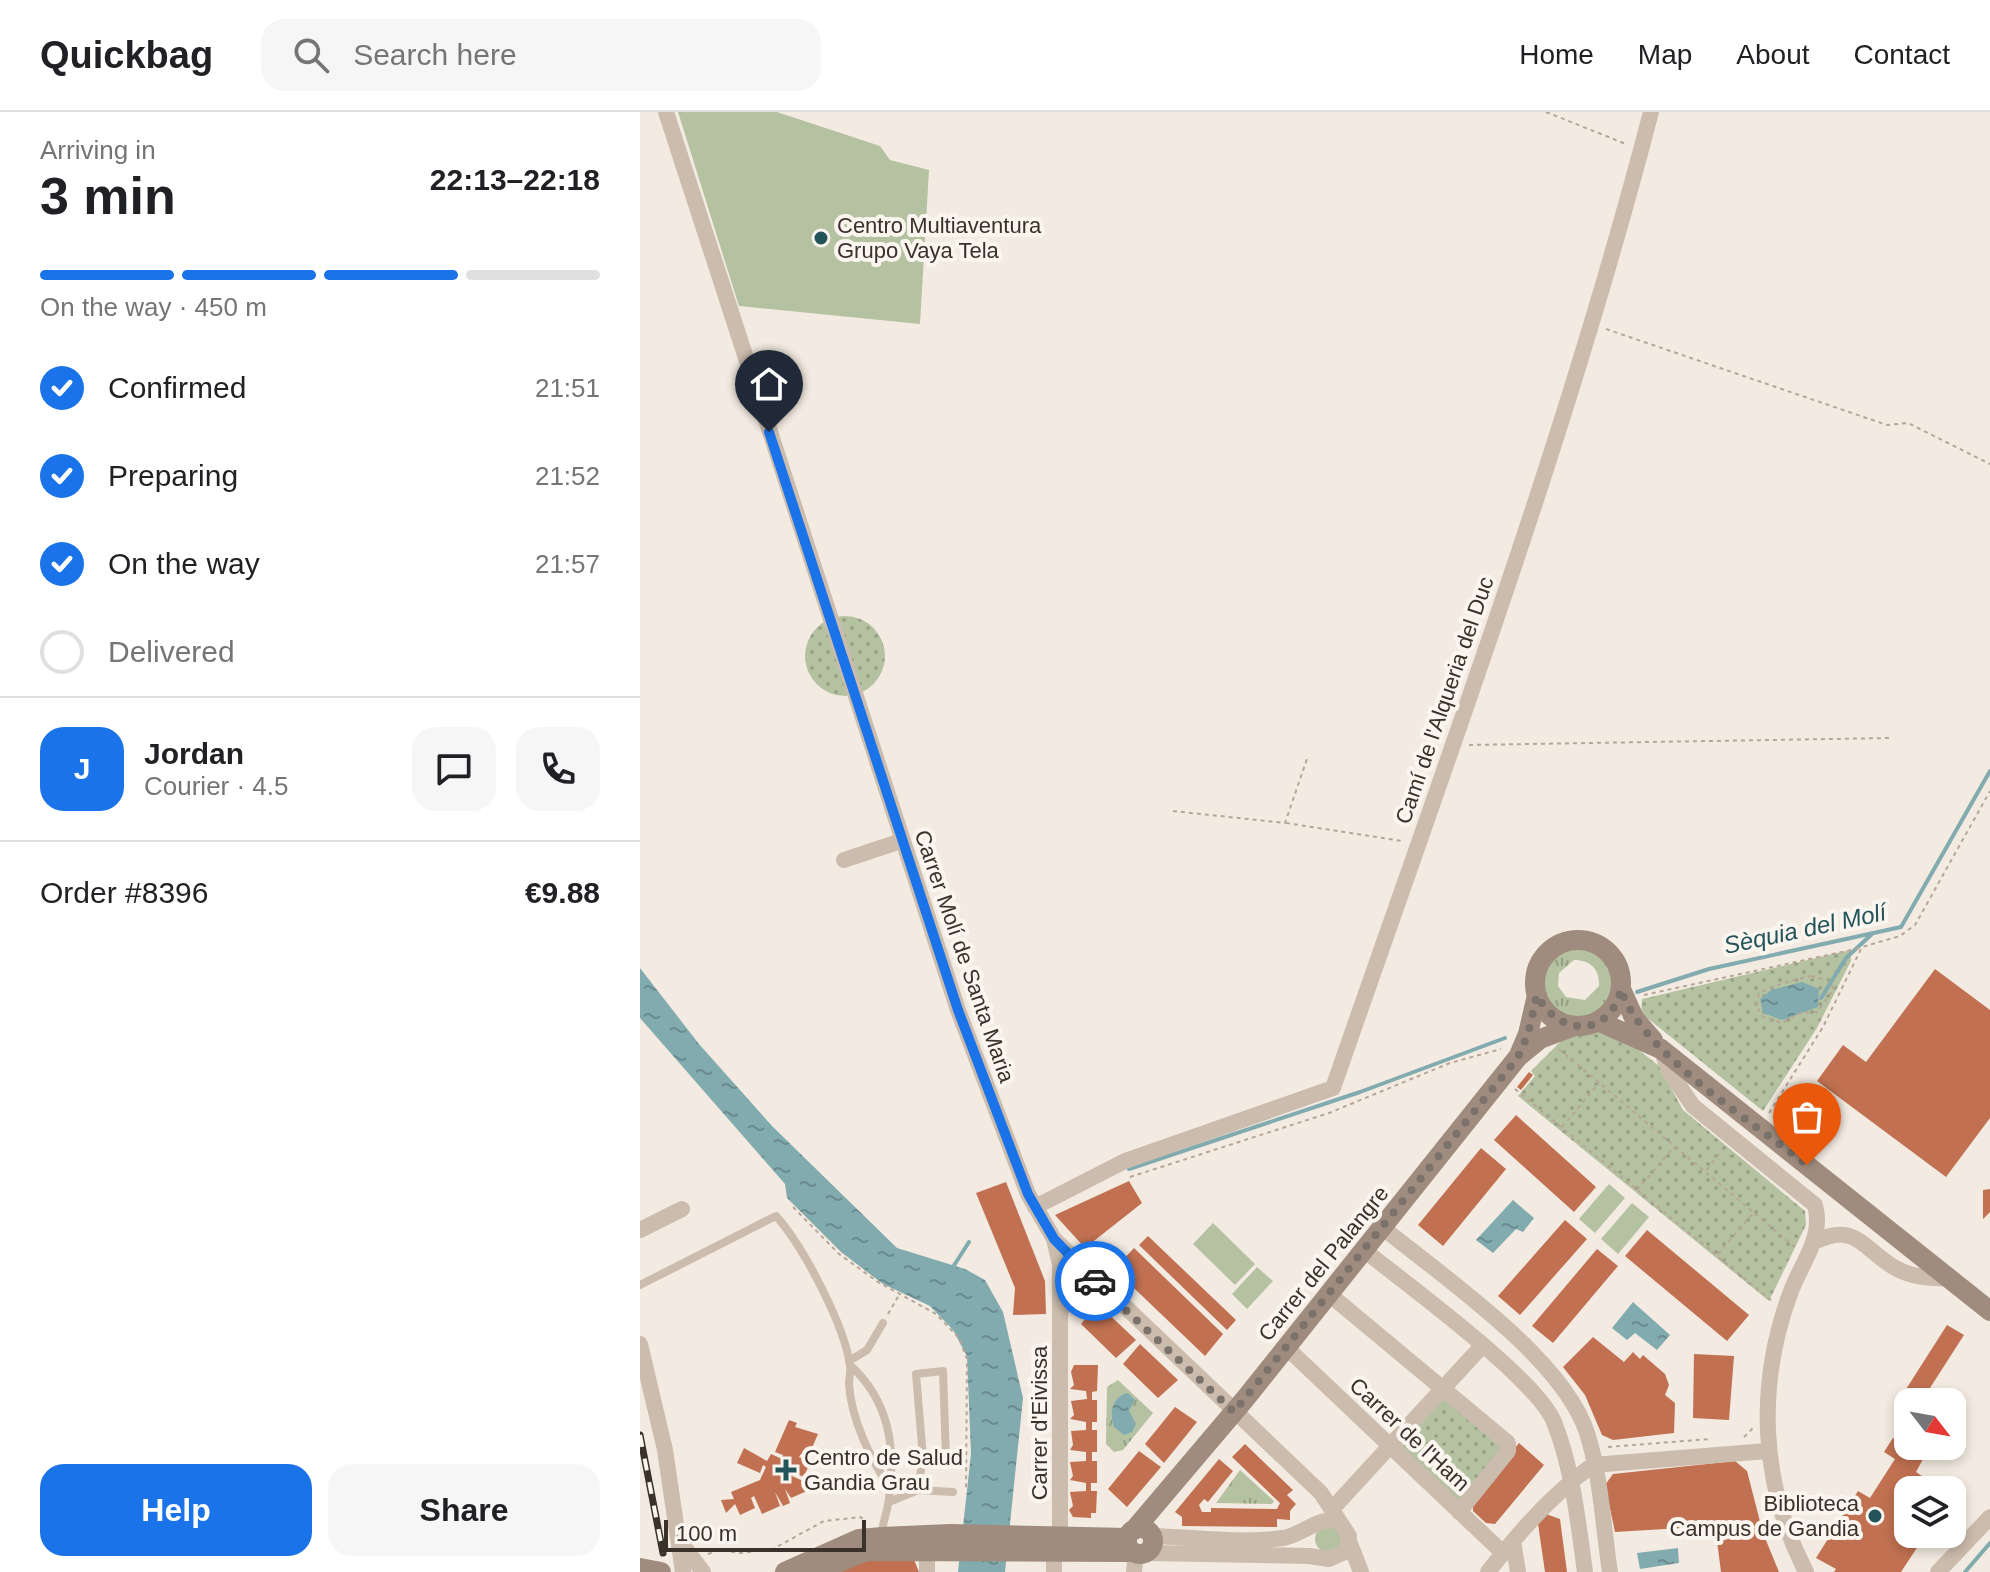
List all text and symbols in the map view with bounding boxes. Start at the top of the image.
search box [261,19,821,91]
icon: search [289,33,333,77]
text: Quickbag [40,34,213,76]
text: Search here [353,38,517,71]
text: Home [1519,39,1594,70]
text: Map [1638,39,1692,70]
text: About [1736,39,1810,70]
text: Contact [1854,39,1950,70]
text: Arriving in [40,135,156,165]
text: 22:13–22:18 [430,163,600,196]
text: 3 min [40,167,176,225]
place label: Centro Multiaventura Grupo Vaya Tela [837,213,1042,263]
marker: Centro Multiaventura Grupo Vaya Tela [812,229,830,247]
text: On the way · 450 m [40,292,267,322]
pin [735,350,803,432]
icon: home [747,362,791,406]
icon: check [40,366,84,410]
text: Confirmed [108,371,246,404]
text: 21:51 [535,373,600,403]
icon: check [40,454,84,498]
text: Preparing [108,459,238,492]
text: 21:52 [535,461,600,491]
icon: check [40,542,84,586]
text: On the way [108,547,260,580]
text: 21:57 [535,549,600,579]
street label: Camí de l'Alqueria del Duc [1390,573,1499,827]
text: Delivered [108,635,235,668]
button: chat [412,727,496,811]
button: phone [516,727,600,811]
text: Jordan [144,737,244,770]
text: J [74,752,90,785]
text: Courier · 4.5 [144,771,289,801]
street label: Carrer Molí de Santa Maria [910,827,1020,1086]
text: Order #8396 [40,876,208,909]
text: €9.88 [525,876,600,909]
water label: Sèquia del Molí [1721,898,1891,959]
pin [1773,1083,1841,1165]
icon: bag [1785,1095,1829,1139]
street label: Carrer del Palangre [1253,1181,1394,1346]
courier [1055,1241,1135,1321]
icon: car [1073,1259,1117,1303]
street label: Carrer d'Eivissa [1027,1345,1052,1500]
street label: Carrer de l'Ham [1345,1373,1475,1496]
north arrow [1894,1388,1966,1460]
map controls [1894,1388,1966,1548]
place label: Centro de Salud Gandia Grau [804,1445,963,1495]
marker: Centro de Salud Gandia Grau [775,1459,797,1481]
button: Help [40,1464,312,1556]
button: Share [328,1464,600,1556]
button: layers [1894,1476,1966,1548]
place label: Biblioteca Campus de Gandia [1669,1491,1860,1541]
marker: Biblioteca Campus de Gandia [1866,1507,1884,1525]
scale bar [664,1516,866,1552]
text: 100 m [676,1521,737,1546]

